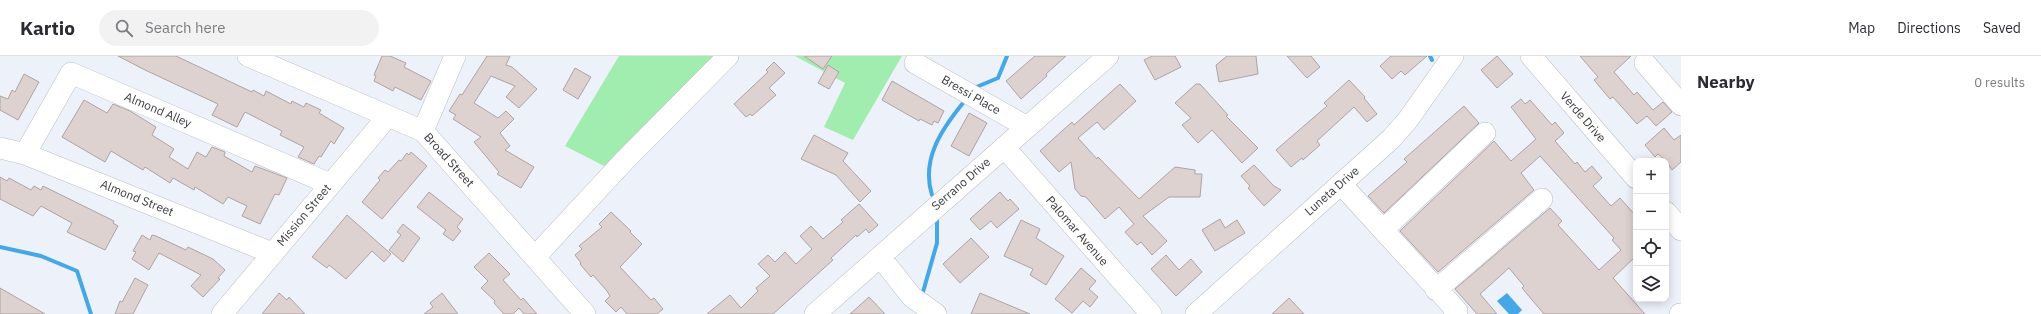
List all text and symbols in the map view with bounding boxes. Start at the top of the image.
search box [99,10,379,46]
text: Kartio [20,16,75,40]
icon: search [113,17,135,39]
text: Search here [145,18,225,37]
text: Map [1848,19,1875,37]
text: Directions [1897,19,1961,37]
text: Saved [1983,19,2021,37]
text: Nearby [1697,71,1755,93]
street label: Bressi Place [939,72,1004,118]
text: 0 results [1974,74,2025,91]
street label: Verde Drive [1557,88,1610,145]
street label: Almond Alley [122,89,194,130]
street label: Broad Street [421,129,478,190]
street label: Serrano Drive [928,154,993,213]
map controls [1633,158,1669,302]
button: + [1633,158,1669,194]
street label: Luneta Drive [1301,163,1362,218]
street label: Almond Street [98,176,176,219]
street label: Mission Street [273,180,334,249]
street label: Palomar Avenue [1043,193,1112,269]
button: − [1633,194,1669,230]
button: locate [1633,230,1669,266]
button: layers [1633,266,1669,302]

